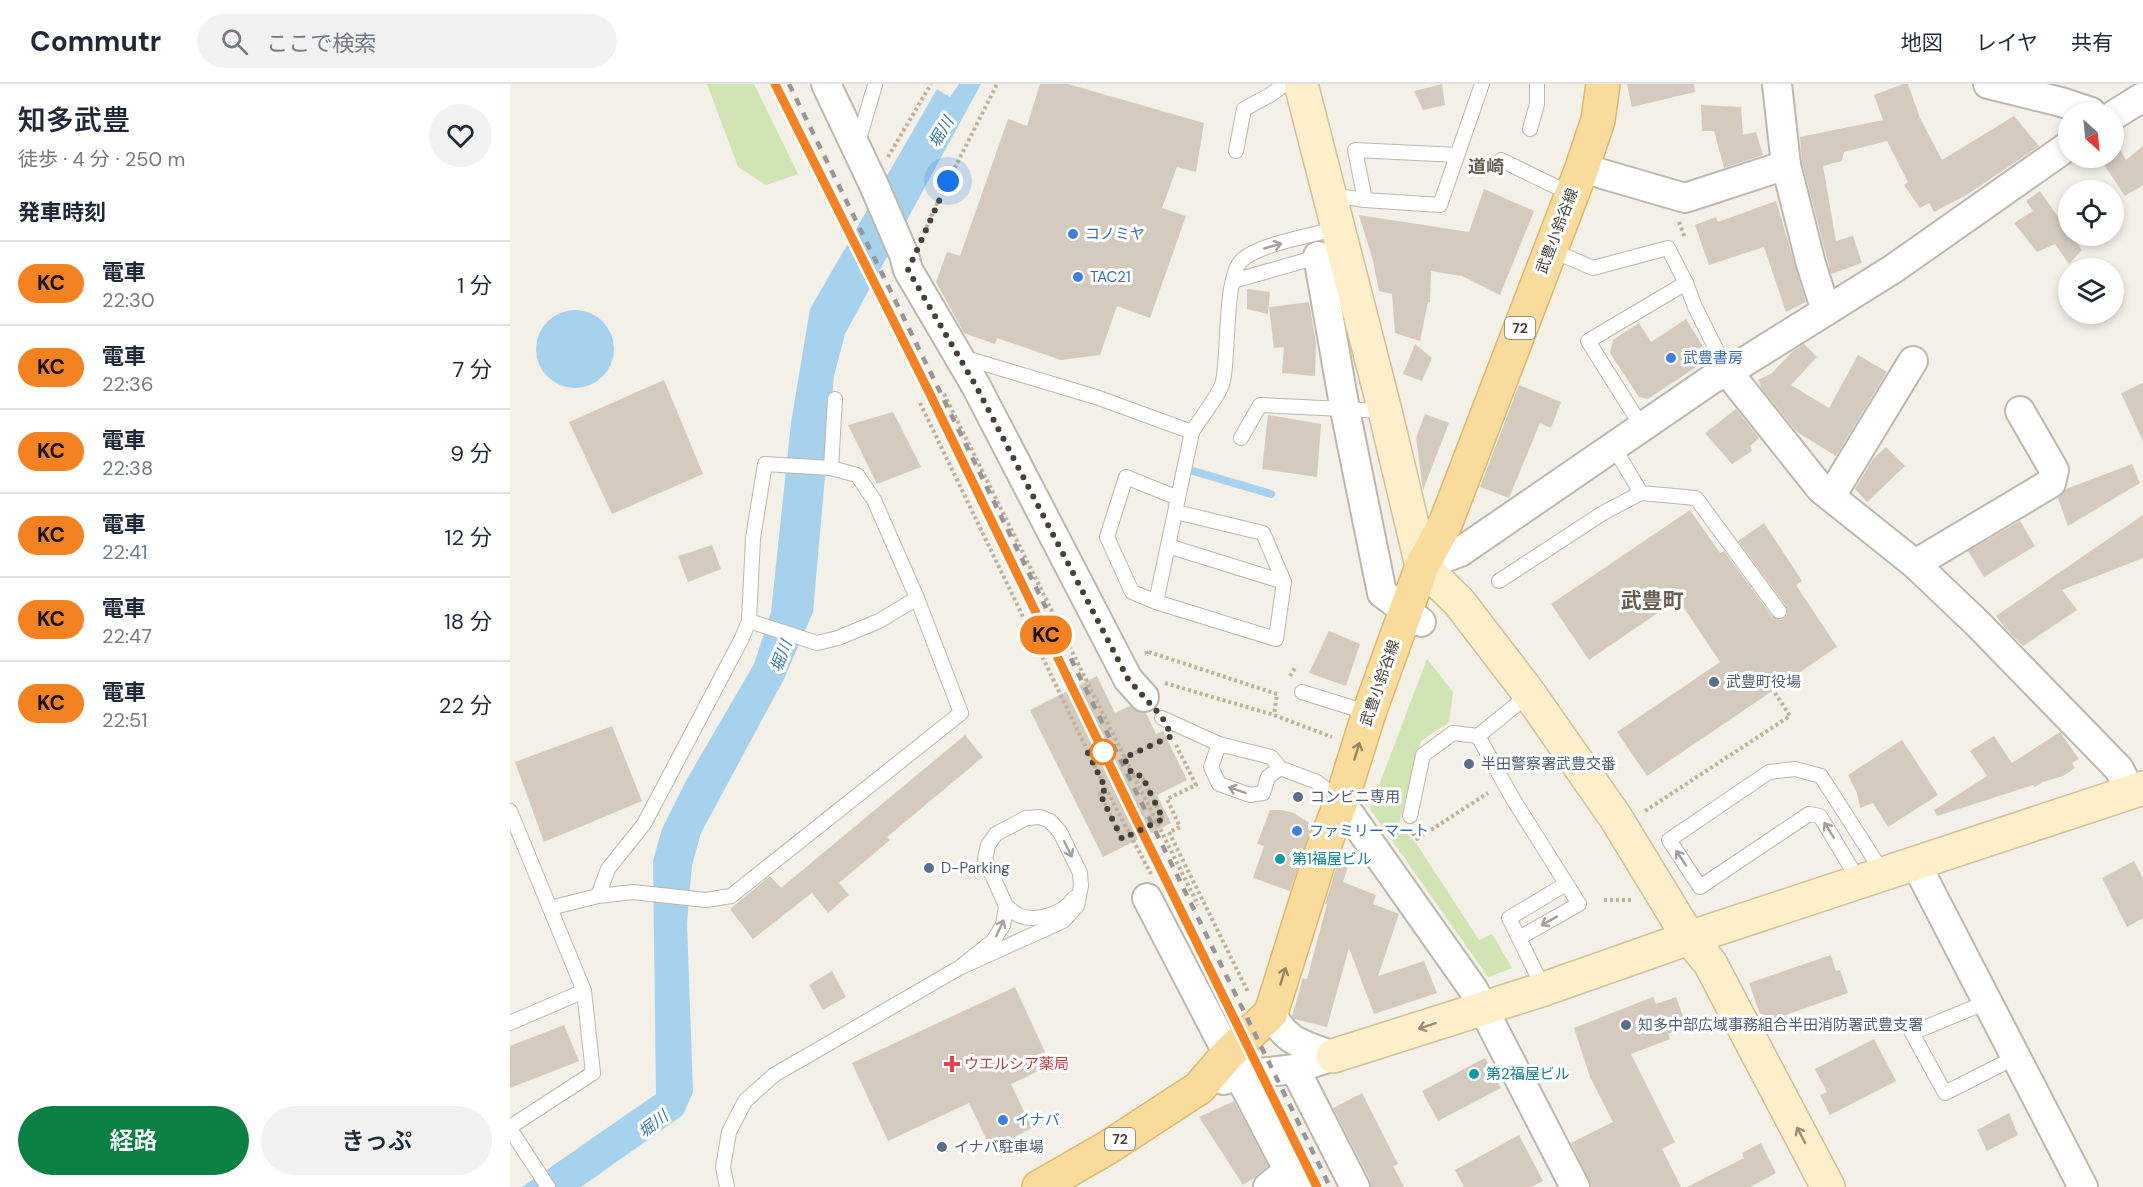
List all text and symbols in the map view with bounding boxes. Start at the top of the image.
search box [197,14,617,68]
text: Commutr [30,23,161,60]
icon: search [218,25,251,58]
text: ここで検索 [266,29,376,58]
text: 地図 [1901,29,1943,57]
text: レイヤ [1976,29,2038,57]
text: 共有 [2071,29,2113,57]
text: 知多武豊 [18,102,130,139]
north arrow [2058,102,2124,168]
map controls [2058,102,2124,324]
button: heart [429,104,492,167]
water label: 堀川 [924,111,959,151]
text: 徒歩 · 4 分 · 250 m [18,146,185,172]
district label: 道崎 [1468,155,1504,179]
your location [933,166,963,196]
button: locate [2058,180,2124,246]
street label: 武豊小鈴谷線 [1532,185,1582,277]
text: 発車時刻 [18,198,106,227]
place label: コノミヤ [1085,224,1145,244]
marker: コノミヤ [1066,227,1080,241]
one-way arrow [1263,240,1282,251]
text: 電車 [102,258,146,287]
button: layers [2058,258,2124,324]
place label: TAC21 [1090,267,1131,287]
text: KC [37,269,65,297]
marker: TAC21 [1071,270,1085,284]
text: 1 分 [457,271,492,300]
text: 22:30 [102,287,155,313]
road number: 72 [1505,317,1535,339]
text: 電車 [102,342,146,371]
place label: 武豊書房 [1683,348,1743,368]
marker: 武豊書房 [1664,351,1678,365]
text: KC [37,353,65,381]
text: 7 分 [452,355,492,384]
text: 22:36 [102,371,153,397]
text: 電車 [102,426,146,455]
text: KC [37,437,65,465]
text: 9 分 [450,439,492,468]
text: 22:38 [102,455,153,481]
text: 電車 [102,510,146,539]
text: KC [37,521,65,549]
text: 12 分 [445,523,492,552]
text: 22:41 [102,539,147,565]
district label: 武豊町 [1621,587,1684,615]
text: 電車 [102,594,146,623]
text: KC [37,605,65,633]
text: 18 分 [444,607,492,636]
line badge: KC [1019,616,1073,654]
text: KC [1032,621,1060,649]
text: 22:47 [102,623,152,649]
water label: 堀川 [765,635,797,675]
street label: 武豊小鈴谷線 [1356,637,1404,729]
place label: 武豊町役場 [1726,672,1801,692]
marker: 武豊町役場 [1707,675,1721,689]
text: 電車 [102,678,146,707]
text: KC [37,689,65,717]
text: 22 分 [439,691,492,720]
text: 22:51 [102,707,148,733]
unlabelled marker [1090,739,1116,765]
one-way arrow [1352,742,1363,761]
place label: 半田警察署武豊交番 [1481,754,1616,774]
marker: 半田警察署武豊交番 [1462,757,1476,771]
one-way arrow [1228,784,1247,795]
place label: コンビニ専用 [1310,787,1400,807]
marker: コンビニ専用 [1291,790,1305,804]
place label: ファミリーマート [1309,821,1429,841]
one-way arrow [1823,822,1836,839]
marker: ファミリーマート [1290,824,1304,838]
one-way arrow [1062,839,1074,857]
place label: 第1福屋ビル [1292,849,1372,869]
one-way arrow [1674,849,1687,866]
marker: 第1福屋ビル [1273,852,1287,866]
place label: D-Parking [941,858,1010,878]
marker: D-Parking [922,861,936,875]
one-way arrow [1541,915,1558,927]
one-way arrow [994,919,1006,937]
one-way arrow [1278,967,1289,986]
place label: 知多中部広域事務組合半田消防署武豊支署 [1638,1015,1923,1035]
marker: 知多中部広域事務組合半田消防署武豊支署 [1619,1018,1633,1032]
one-way arrow [1418,1021,1437,1032]
place label: ウエルシア薬局 [964,1054,1069,1074]
marker: ウエルシア薬局 [945,1057,959,1071]
place label: 第2福屋ビル [1486,1064,1570,1084]
marker: 第2福屋ビル [1467,1067,1481,1081]
water label: 堀川 [634,1105,674,1142]
button: 経路 [18,1106,249,1175]
button: きっぷ [261,1106,492,1175]
place label: イナバ [1015,1110,1060,1130]
marker: イナバ [996,1113,1010,1127]
one-way arrow [1795,1127,1806,1145]
road number: 72 [1105,1128,1135,1150]
place label: イナバ駐車場 [954,1137,1044,1157]
marker: イナバ駐車場 [935,1140,949,1154]

